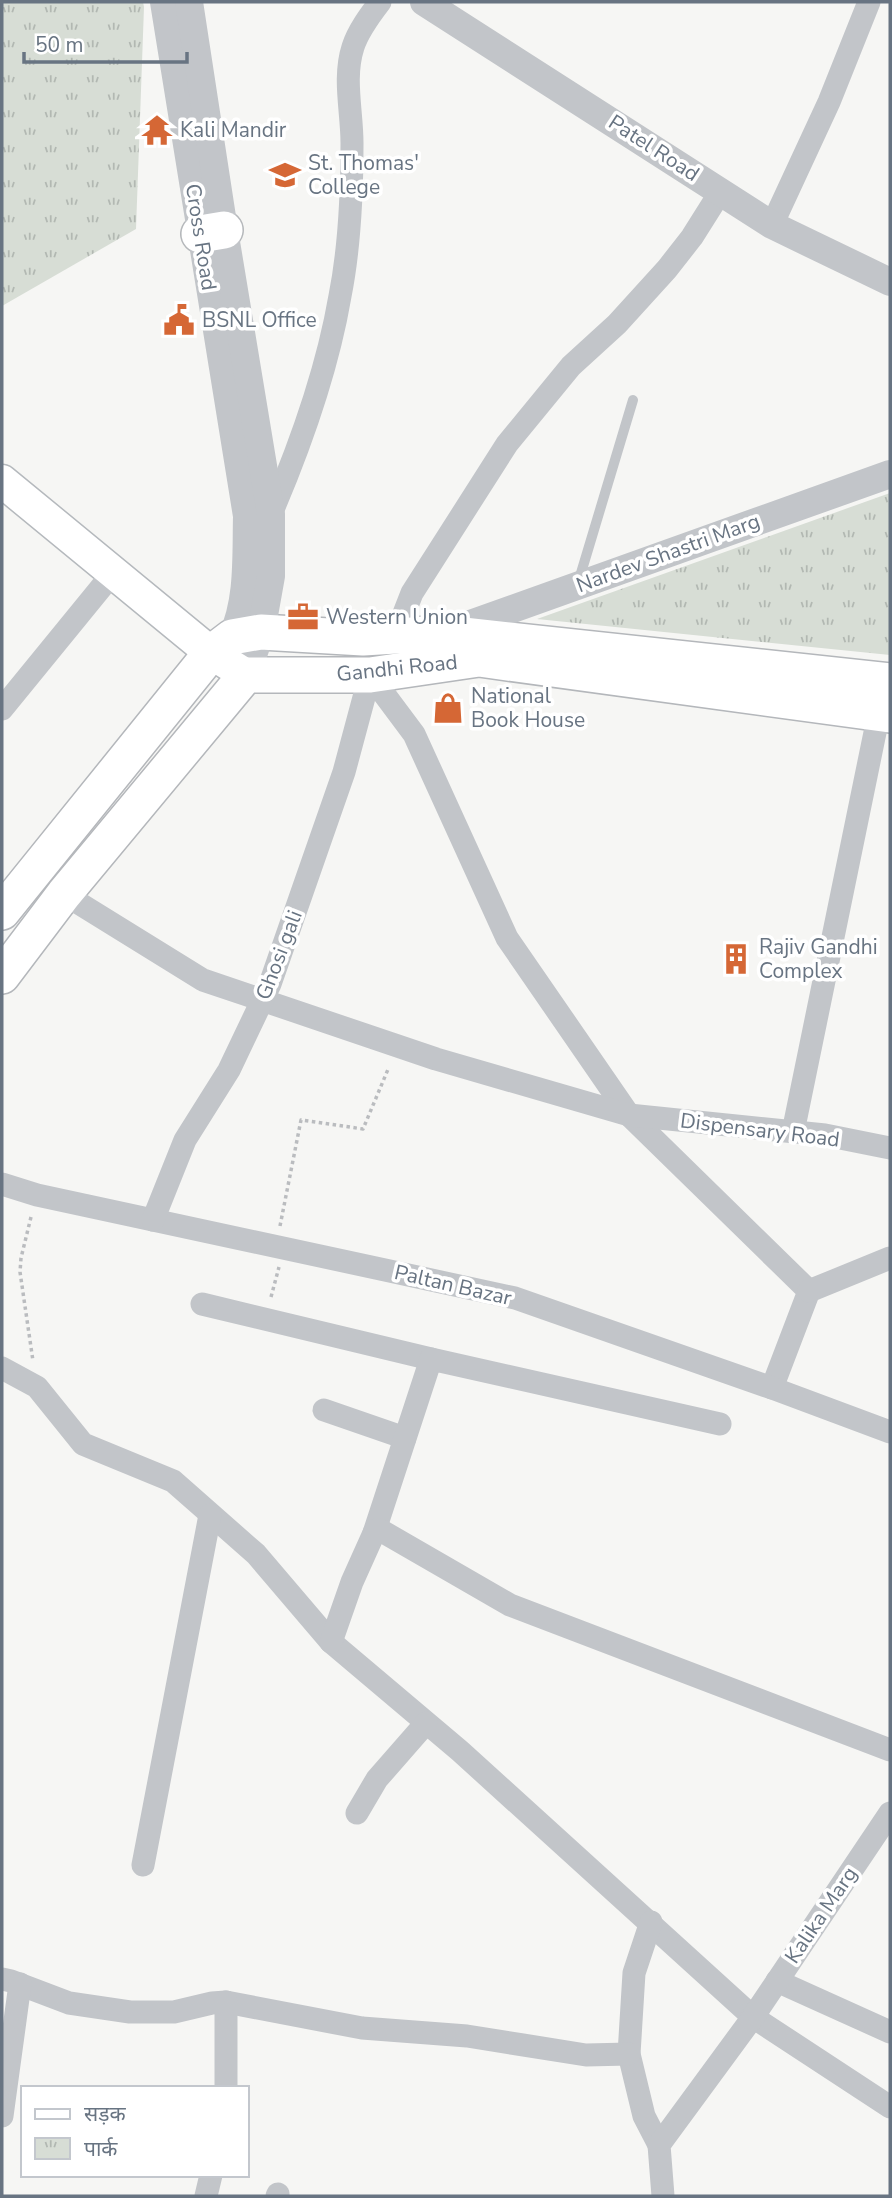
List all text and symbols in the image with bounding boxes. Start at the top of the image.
scale bar [24,21,187,65]
text: 50 m [35,31,84,59]
street label: Patel Road [603,108,705,188]
temple icon: Kali Mandir [140,113,174,147]
place label: Kali Mandir [180,116,287,144]
place label: St. Thomas' College [308,149,419,201]
school or university icon: St. Thomas' College [268,158,302,192]
street label: Cross Road [179,182,223,292]
public building icon: BSNL Office [162,303,196,337]
place label: BSNL Office [202,306,317,334]
street label: Nardev Shastri Marg [572,507,764,599]
office icon: Western Union [286,600,320,634]
place label: Western Union [326,603,468,631]
street label: Gandhi Road [335,648,459,688]
place label: National Book House [471,682,585,734]
shop icon: National Book House [431,691,465,725]
street label: Ghosi gali [249,906,309,1004]
place label: Rajiv Gandhi Complex [759,933,878,985]
building icon: Rajiv Gandhi Complex [719,942,753,976]
street label: Dispensary Road [679,1106,841,1154]
street label: Paltan Bazar [392,1258,515,1312]
street label: Kalika Marg [778,1861,864,1969]
legend [21,2086,248,2177]
text: सड़क [84,2100,126,2128]
text: पार्क [84,2135,118,2163]

